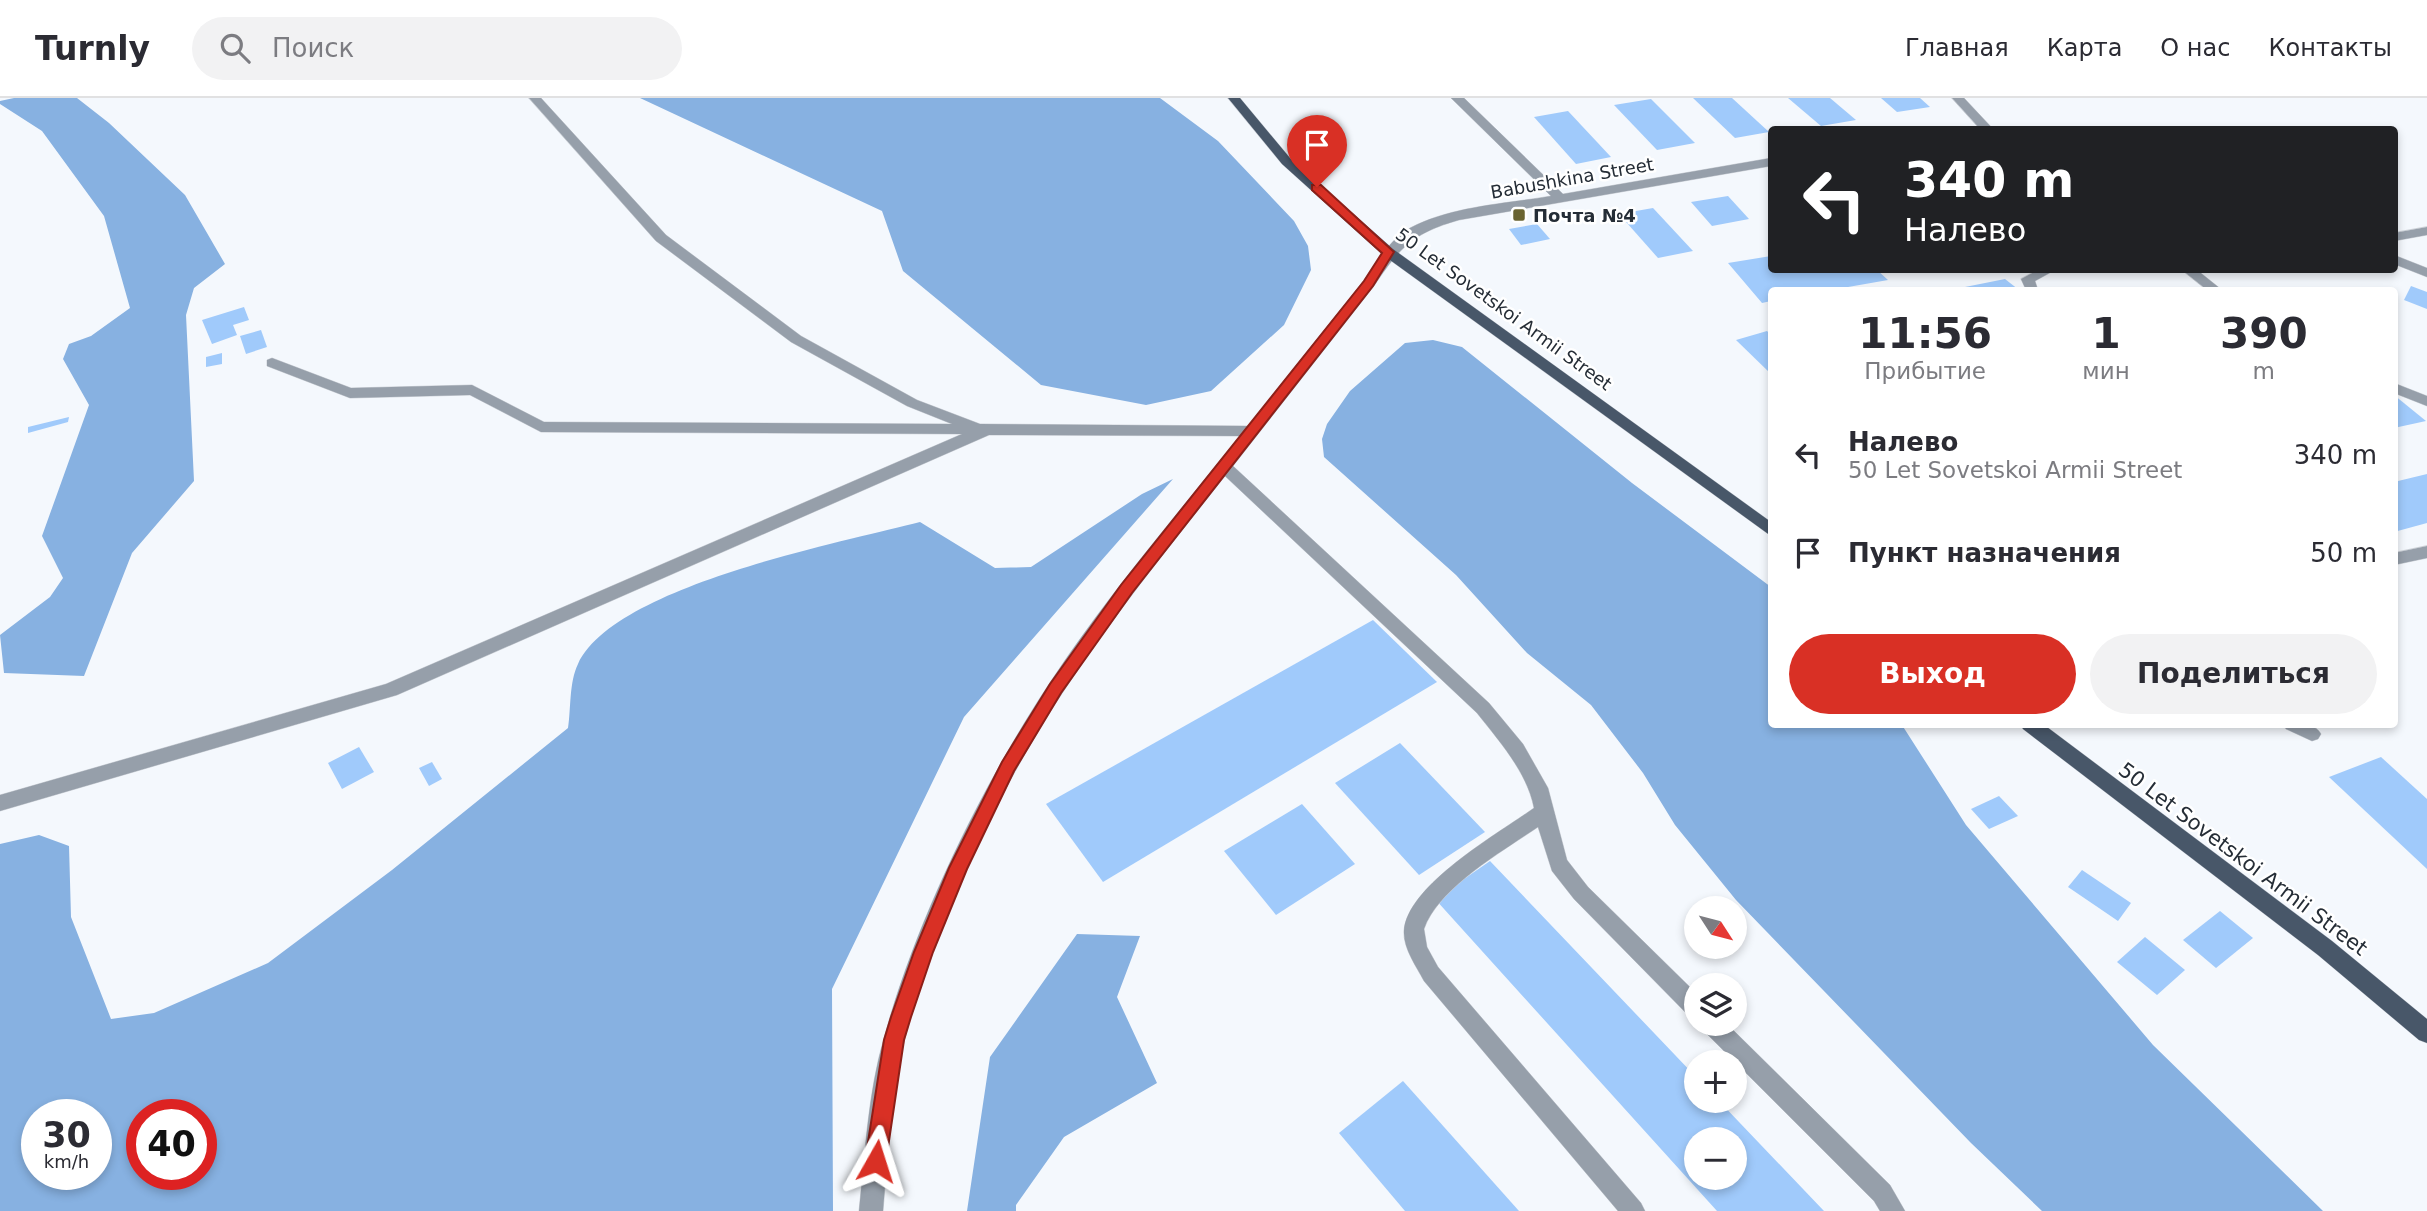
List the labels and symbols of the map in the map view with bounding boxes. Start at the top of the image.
pin [1287,115,1347,187]
street label: Babushkina Street [1489,153,1655,203]
place label: Почта №4 [1533,205,1636,226]
marker: Почта №4 [1511,207,1527,223]
street label: 50 Let Sovetskoi Armii Street [1392,224,1616,394]
street label: 50 Let Sovetskoi Armii Street [2114,758,2372,960]
north arrow [1684,896,1746,959]
speed limit sign: 40 [126,1099,217,1190]
position arrow [839,1124,913,1198]

